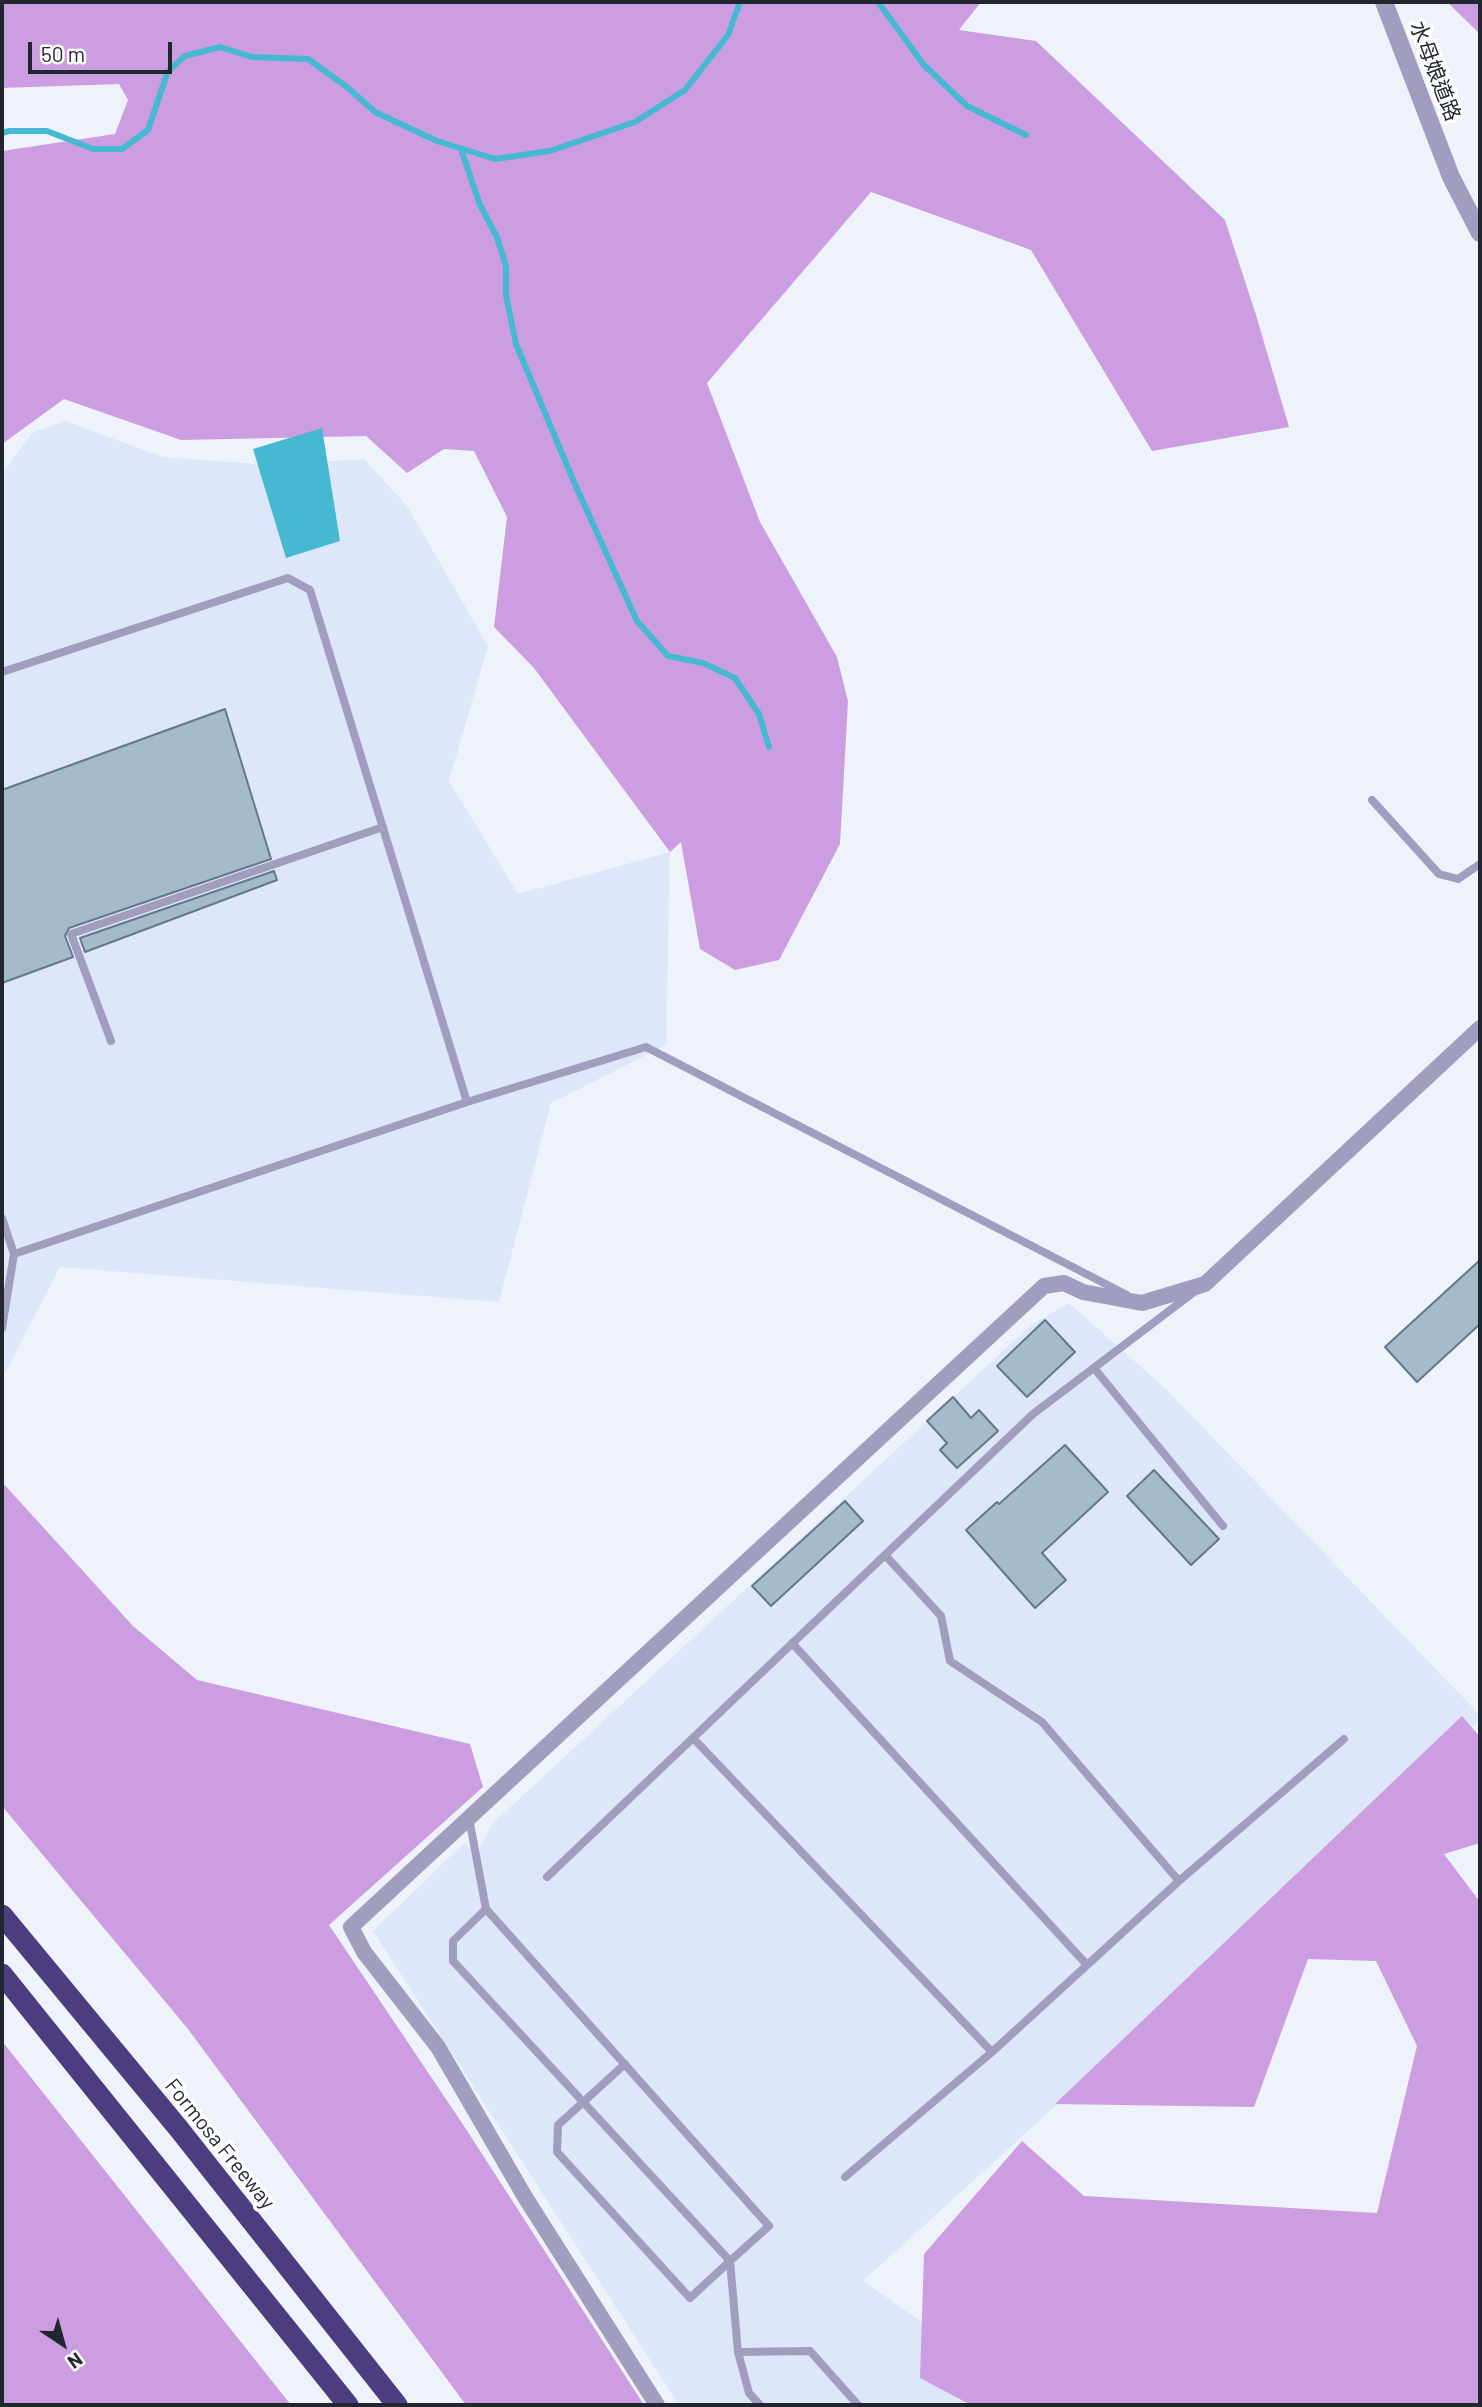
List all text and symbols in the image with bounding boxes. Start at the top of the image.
street label: 水母娘道路 [1404,17,1466,125]
scale bar [32,28,175,72]
text: 50 m [41,41,85,66]
street label: Formosa Freeway [160,2074,280,2214]
north arrow [28,2309,98,2379]
text: N [64,2348,88,2374]

